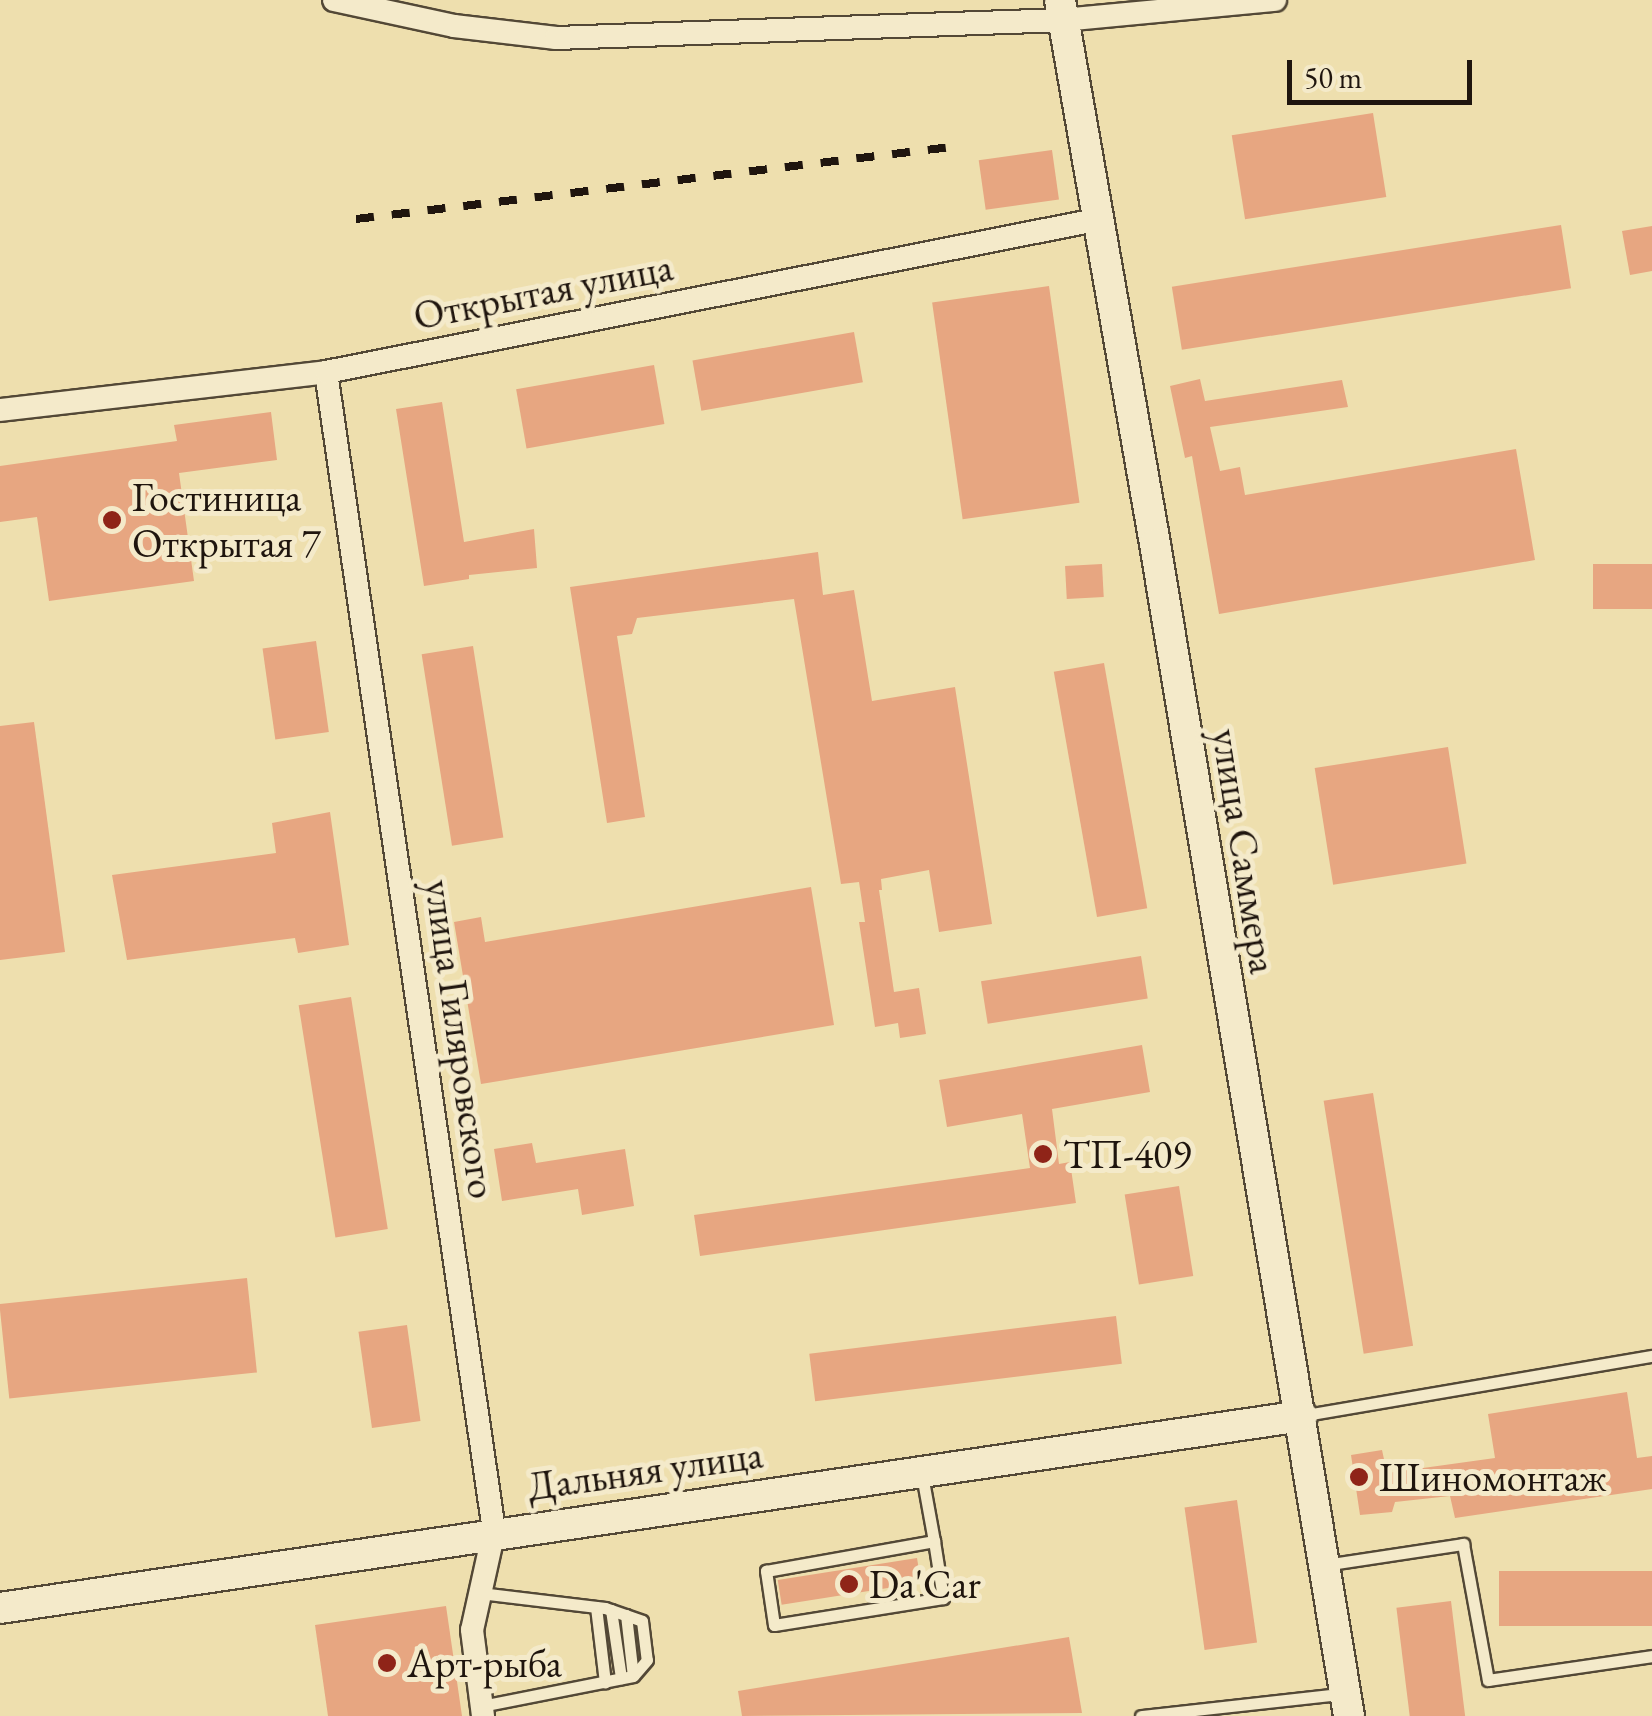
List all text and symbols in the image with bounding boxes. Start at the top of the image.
scale bar [1292,40,1477,102]
text: 50 m [1304,58,1362,97]
street label: Открытая улица [409,242,677,340]
place label: Гостиница Открытая 7 [132,473,321,567]
marker: Гостиница Открытая 7 [101,509,123,531]
street label: улица Саммера [1202,725,1288,977]
street label: улица Гиляровского [415,876,507,1202]
place label: ТП-409 [1063,1130,1191,1178]
marker: ТП-409 [1032,1143,1054,1165]
street label: Дальняя улица [524,1430,766,1510]
place label: Шиномонтаж [1379,1453,1607,1501]
marker: Шиномонтаж [1348,1466,1370,1488]
place label: Da'Car [869,1560,981,1608]
marker: Da'Car [838,1573,860,1595]
place label: Арт-рыба [407,1639,562,1687]
marker: Арт-рыба [376,1652,398,1674]

